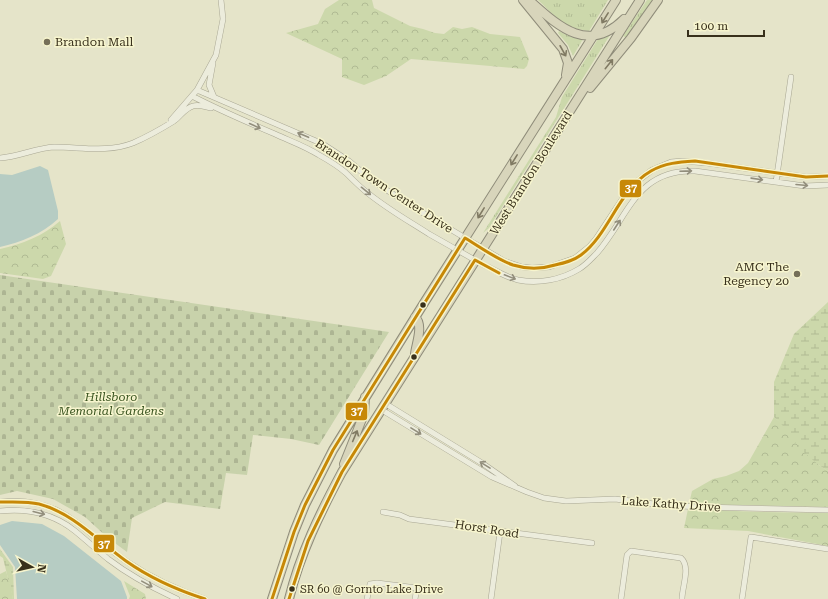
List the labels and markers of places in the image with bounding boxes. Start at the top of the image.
place label: Brandon Mall [55,35,133,49]
marker: Brandon Mall [42,37,52,47]
place label: AMC The Regency 20 [723,260,789,288]
marker: AMC The Regency 20 [792,269,802,279]
unlabelled marker [418,300,428,310]
unlabelled marker [409,352,419,362]
place label: SR 60 @ Gornto Lake Drive [300,583,443,596]
marker: SR 60 @ Gornto Lake Drive [287,584,297,594]

